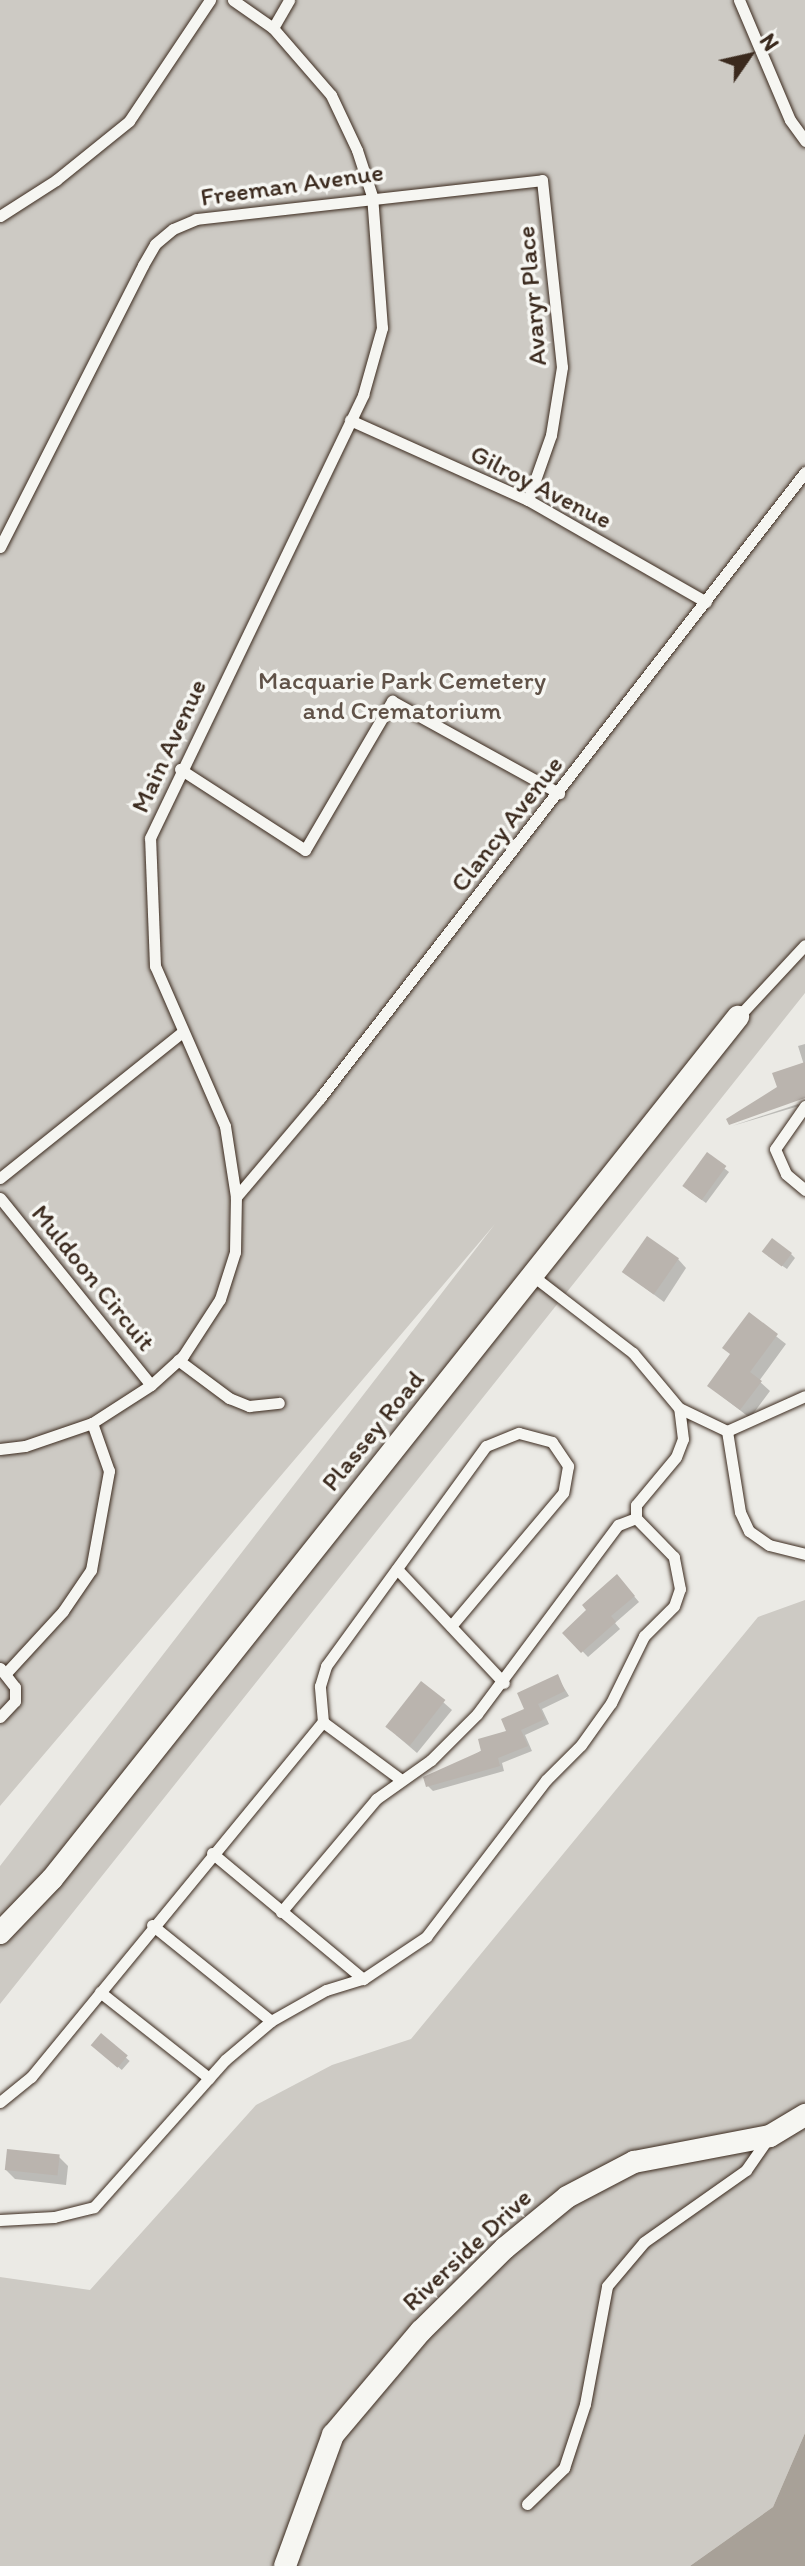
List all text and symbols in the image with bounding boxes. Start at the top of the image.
north arrow [709,16,789,96]
text: N [754,29,785,56]
street label: Freeman Avenue [198,157,386,213]
street label: Avaryr Place [510,225,554,367]
street label: Gilroy Avenue [465,438,617,536]
park label: Macquarie Park Cemetery and Crematorium [258,665,546,726]
street label: Main Avenue [125,675,213,817]
street label: Clancy Avenue [445,750,569,898]
street label: Muldoon Circuit [24,1199,162,1357]
street label: Plassey Road [315,1365,431,1497]
street label: Riverside Drive [396,2182,538,2318]

